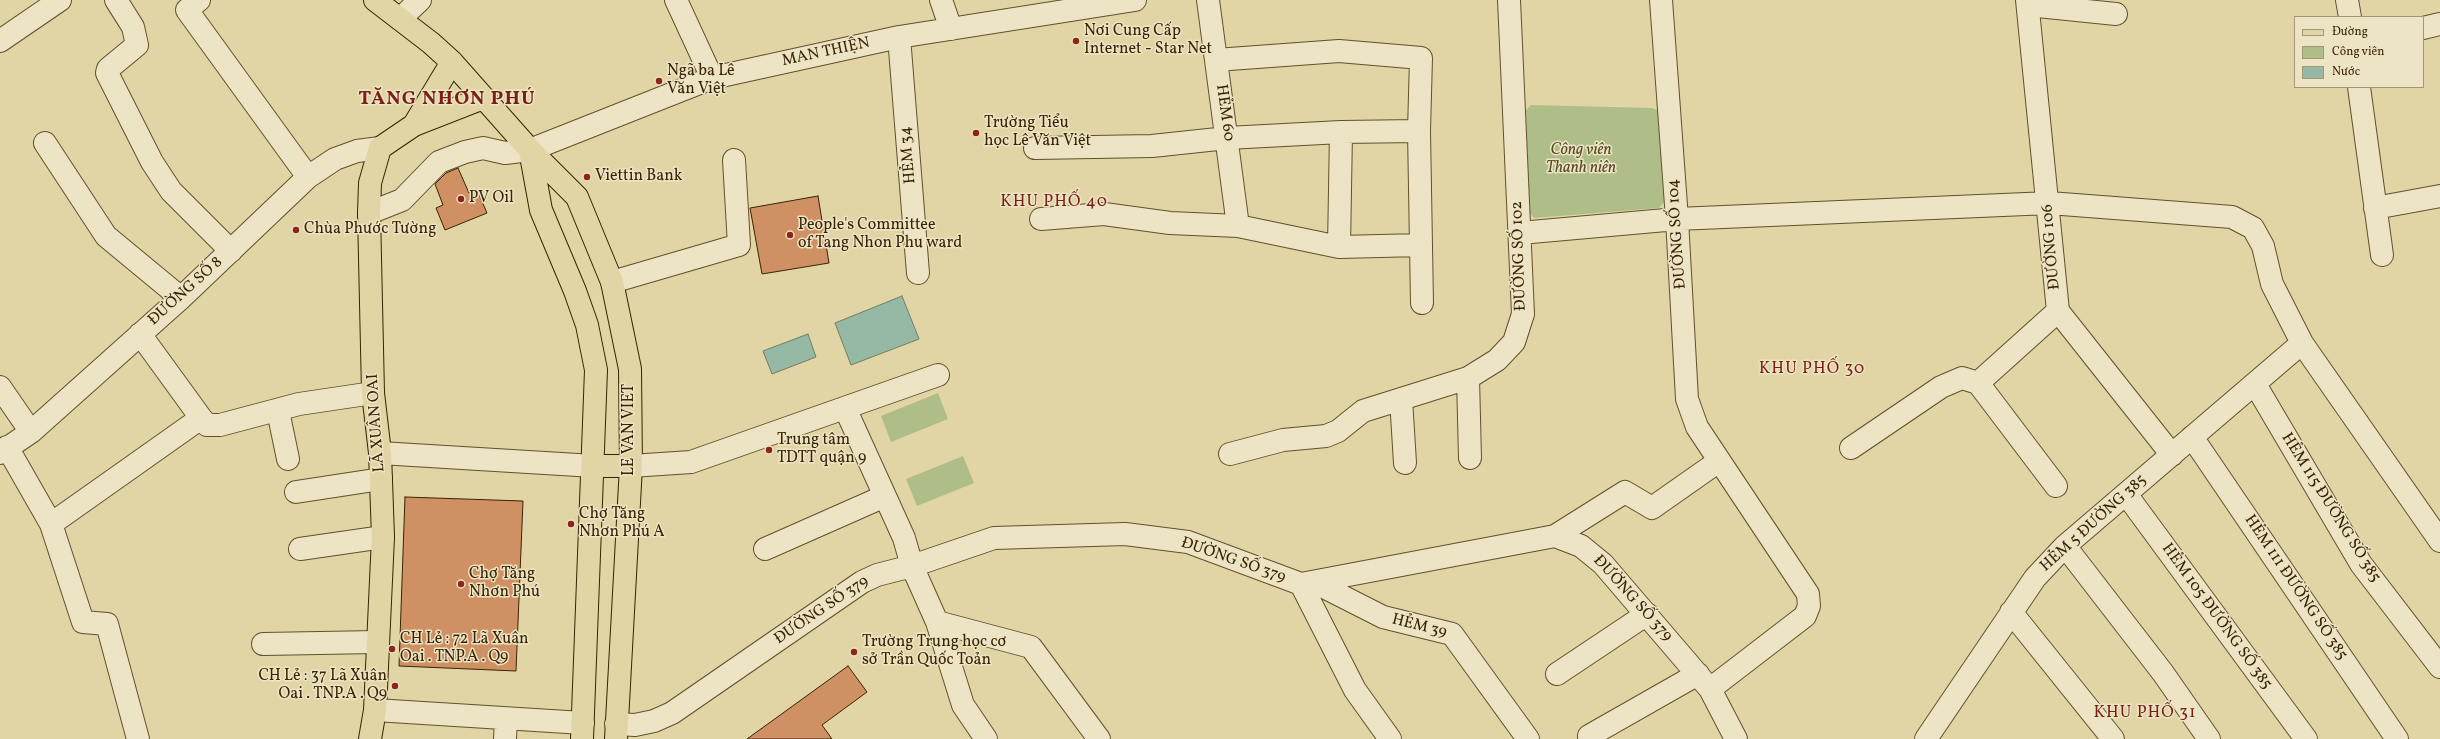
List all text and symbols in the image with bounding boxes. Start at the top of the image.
legend [2294,16,2424,88]
place label: Nơi Cung Cấp Internet - Star Net [1084,22,1212,60]
text: Đường [2332,24,2368,40]
street label: MAN THIỆN [780,34,872,72]
marker: Nơi Cung Cấp Internet - Star Net [1071,36,1081,46]
text: Công viên [2332,44,2384,60]
place label: Ngã ba Lê Văn Việt [667,62,735,100]
text: Nước [2332,64,2360,80]
marker: Ngã ba Lê Văn Việt [654,76,664,86]
street label: HẺM 60 [1210,83,1238,143]
district label: TĂNG NHƠN PHÚ [358,88,536,112]
place label: Trường Tiểu học Lê Văn Việt [984,114,1091,152]
street label: HẺM 34 [897,126,921,184]
marker: Trường Tiểu học Lê Văn Việt [971,128,981,138]
park label: Công viên Thanh niên [1546,141,1616,179]
place label: Viettin Bank [595,167,682,187]
marker: Viettin Bank [582,172,592,182]
street label: ĐƯỜNG SỐ 104 [1665,178,1691,290]
place label: PV Oil [469,189,514,209]
district label: KHU PHỐ 40 [1000,193,1108,213]
marker: PV Oil [456,194,466,204]
street label: ĐƯỜNG SỐ 102 [1508,201,1532,311]
street label: ĐƯỜNG 106 [2039,203,2065,291]
place label: People's Committee of Tang Nhon Phu ward [798,216,962,254]
place label: Chùa Phước Tường [304,220,436,240]
marker: Chùa Phước Tường [291,225,301,235]
marker: People's Committee of Tang Nhon Phu ward [785,230,795,240]
street label: ĐƯỜNG SỐ 8 [145,253,227,331]
district label: KHU PHỐ 30 [1759,360,1865,380]
street label: LÃ XUÂN OAI [364,373,390,473]
street label: LE VAN VIET [620,384,640,476]
street label: HẺM 115 ĐƯỜNG SỐ 385 [2276,430,2384,586]
place label: Trung tâm TDTT quận 9 [777,431,866,469]
marker: Trung tâm TDTT quận 9 [764,445,774,455]
street label: HẺM 5 ĐƯỜNG 385 [2037,471,2151,577]
place label: Chợ Tăng Nhơn Phú A [579,505,664,543]
street label: HẺM 111 ĐƯỜNG SỐ 385 [2239,512,2351,664]
marker: Chợ Tăng Nhơn Phú A [566,519,576,529]
street label: ĐƯỜNG SỐ 379 [1178,534,1288,588]
street label: HẺM 105 ĐƯỜNG SỐ 385 [2157,540,2275,694]
street label: ĐƯỜNG SỐ 379 [1588,552,1676,646]
place label: Chợ Tăng Nhơn Phú [469,565,540,603]
street label: ĐƯỜNG SỐ 379 [771,572,873,650]
marker: Chợ Tăng Nhơn Phú [456,579,466,589]
street label: HẺM 39 [1390,611,1448,643]
place label: CH Lẻ : 72 Lã Xuân Oai . TNP.A . Q9 [400,630,529,668]
place label: Trường Trung học cơ sở Trần Quốc Toản [862,633,1007,671]
marker: CH Lẻ : 72 Lã Xuân Oai . TNP.A . Q9 [387,644,397,654]
marker: Trường Trung học cơ sở Trần Quốc Toản [849,647,859,657]
place label: CH Lẻ : 37 Lã Xuân Oai . TNP.A . Q9 [258,667,387,705]
marker: CH Lẻ : 37 Lã Xuân Oai . TNP.A . Q9 [390,681,400,691]
district label: KHU PHỐ 31 [2093,704,2197,724]

